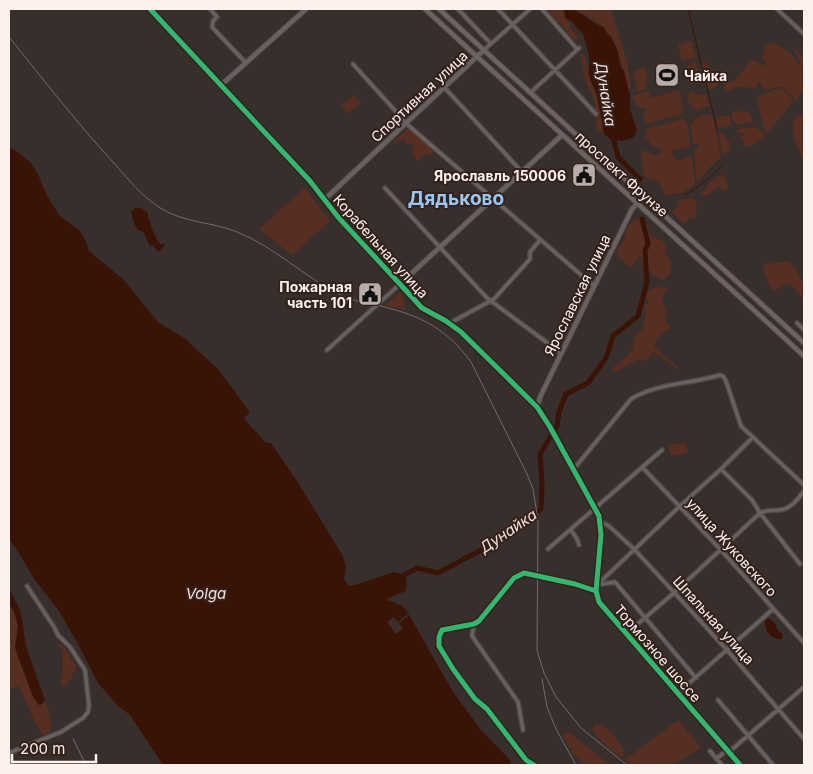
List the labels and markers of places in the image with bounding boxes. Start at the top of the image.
sports icon: Чайка [654,62,680,88]
place label: Чайка [684,67,727,84]
public building icon: Ярославль 150006 [571,162,597,188]
place label: Ярославль 150006 [434,167,566,184]
place label: Пожарная часть 101 [279,278,352,311]
public building icon: Пожарная часть 101 [357,281,383,307]

